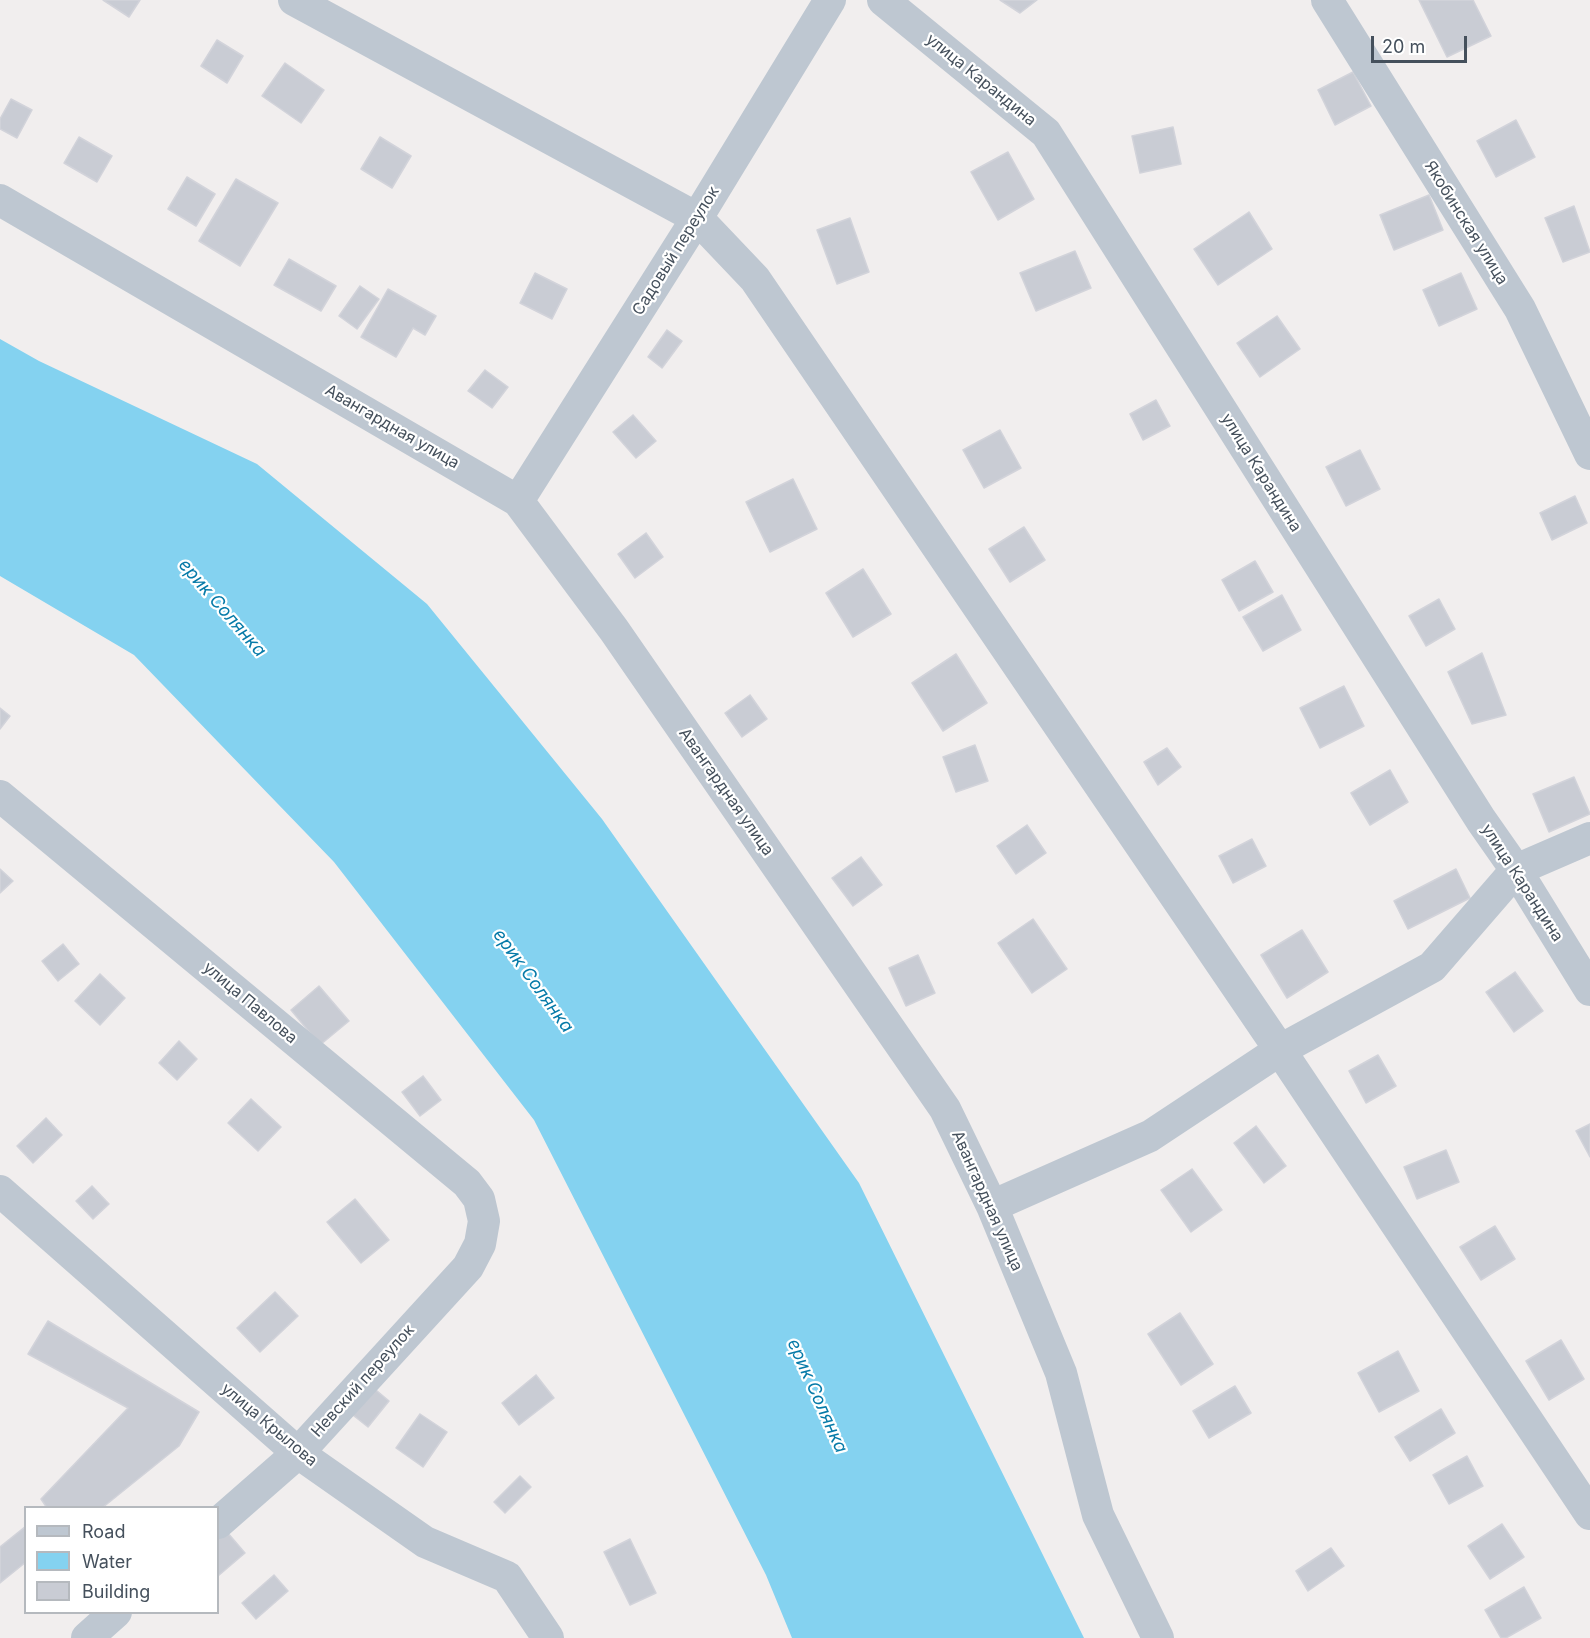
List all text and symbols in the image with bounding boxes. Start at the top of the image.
scale bar [1374,24,1470,62]
street label: улица Карандина [922,30,1040,130]
text: 20 m [1382,36,1425,57]
street label: Якобинская улица [1420,158,1512,288]
street label: Садовый переулок [629,183,723,319]
street label: Авангардная улица [322,381,462,473]
street label: улица Карандина [1217,410,1305,536]
water label: ерик Солянка [174,555,270,661]
street label: Авангардная улица [675,724,777,860]
street label: улица Карандина [1477,821,1567,945]
water label: ерик Солянка [488,925,578,1037]
street label: улица Павлова [199,958,301,1048]
street label: Авангардная улица [947,1128,1027,1274]
street label: Невский переулок [307,1321,419,1441]
water label: ерик Солянка [782,1336,852,1456]
street label: улица Крылова [217,1379,321,1471]
legend [24,1506,219,1614]
text: Road [82,1521,125,1542]
text: Water [82,1551,132,1572]
text: Building [82,1581,150,1602]

